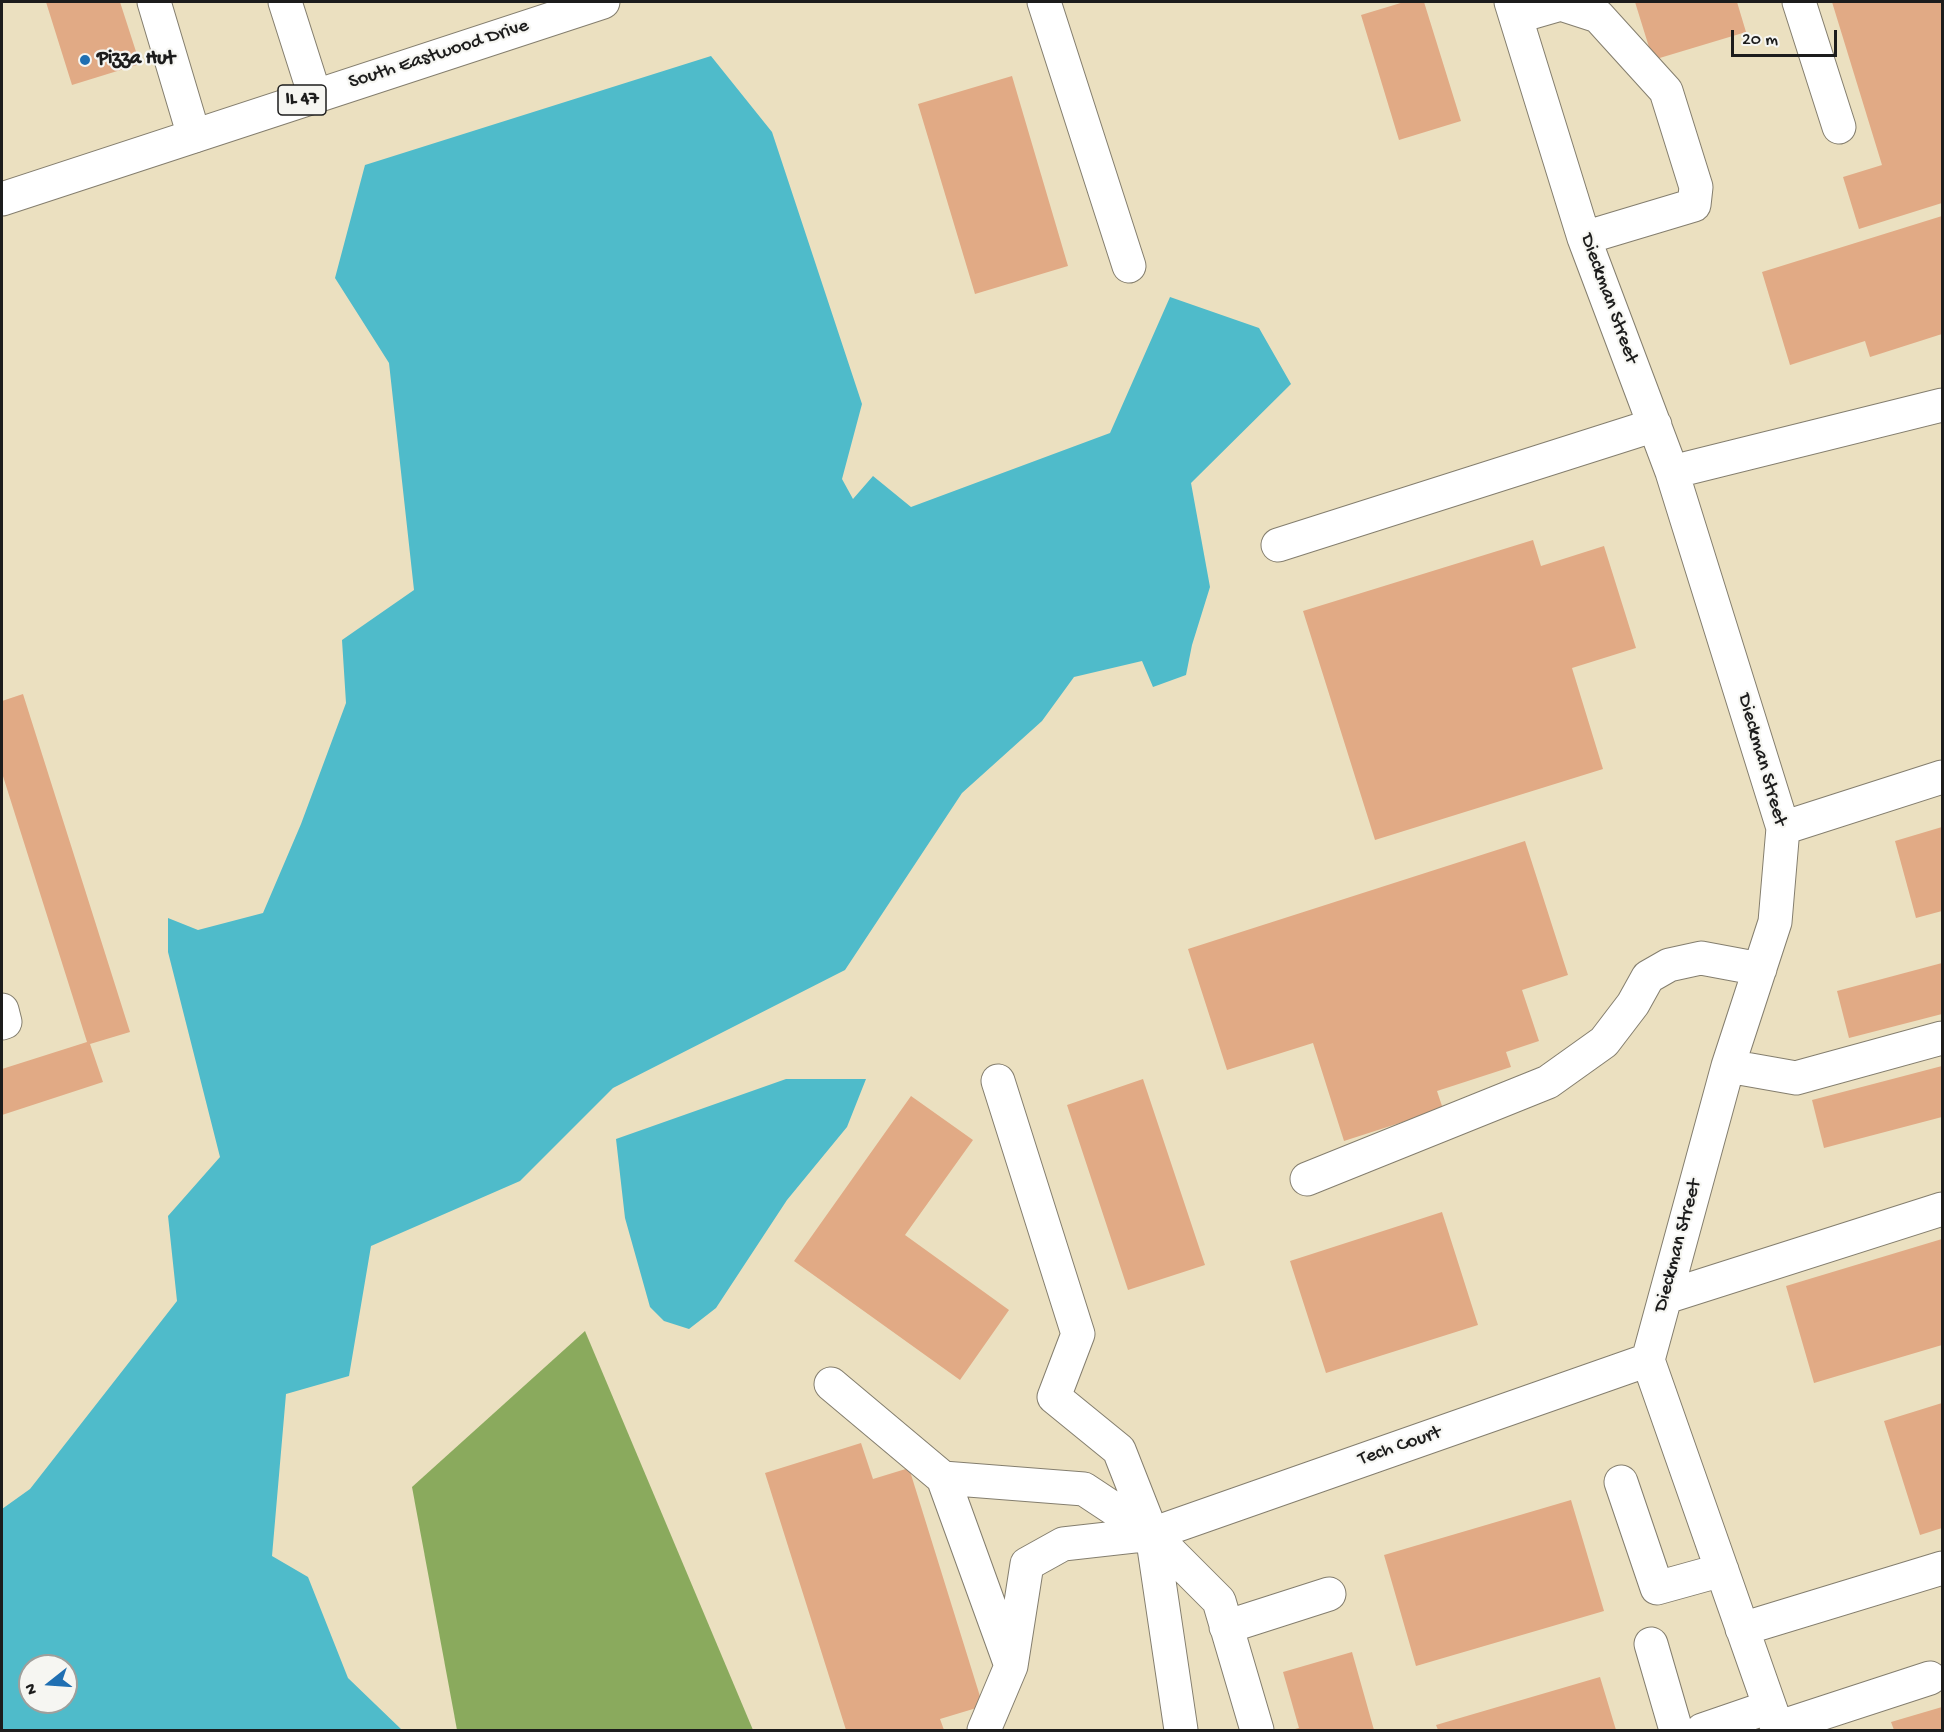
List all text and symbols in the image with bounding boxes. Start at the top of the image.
street label: South Eastwood Drive [346,15,532,95]
scale bar [1734,18,1840,56]
text: 20 m [1742,30,1778,51]
place label: Pizza Hut [97,48,175,72]
marker: Pizza Hut [78,53,92,67]
road number: IL 47 [278,85,326,115]
street label: Dieckman Street [1573,231,1643,367]
street label: Dieckman Street [1731,691,1791,829]
street label: Dieckman Street [1650,1177,1708,1315]
street label: Tech Court [1355,1422,1445,1472]
north arrow [18,1654,78,1714]
text: N [22,1681,43,1697]

